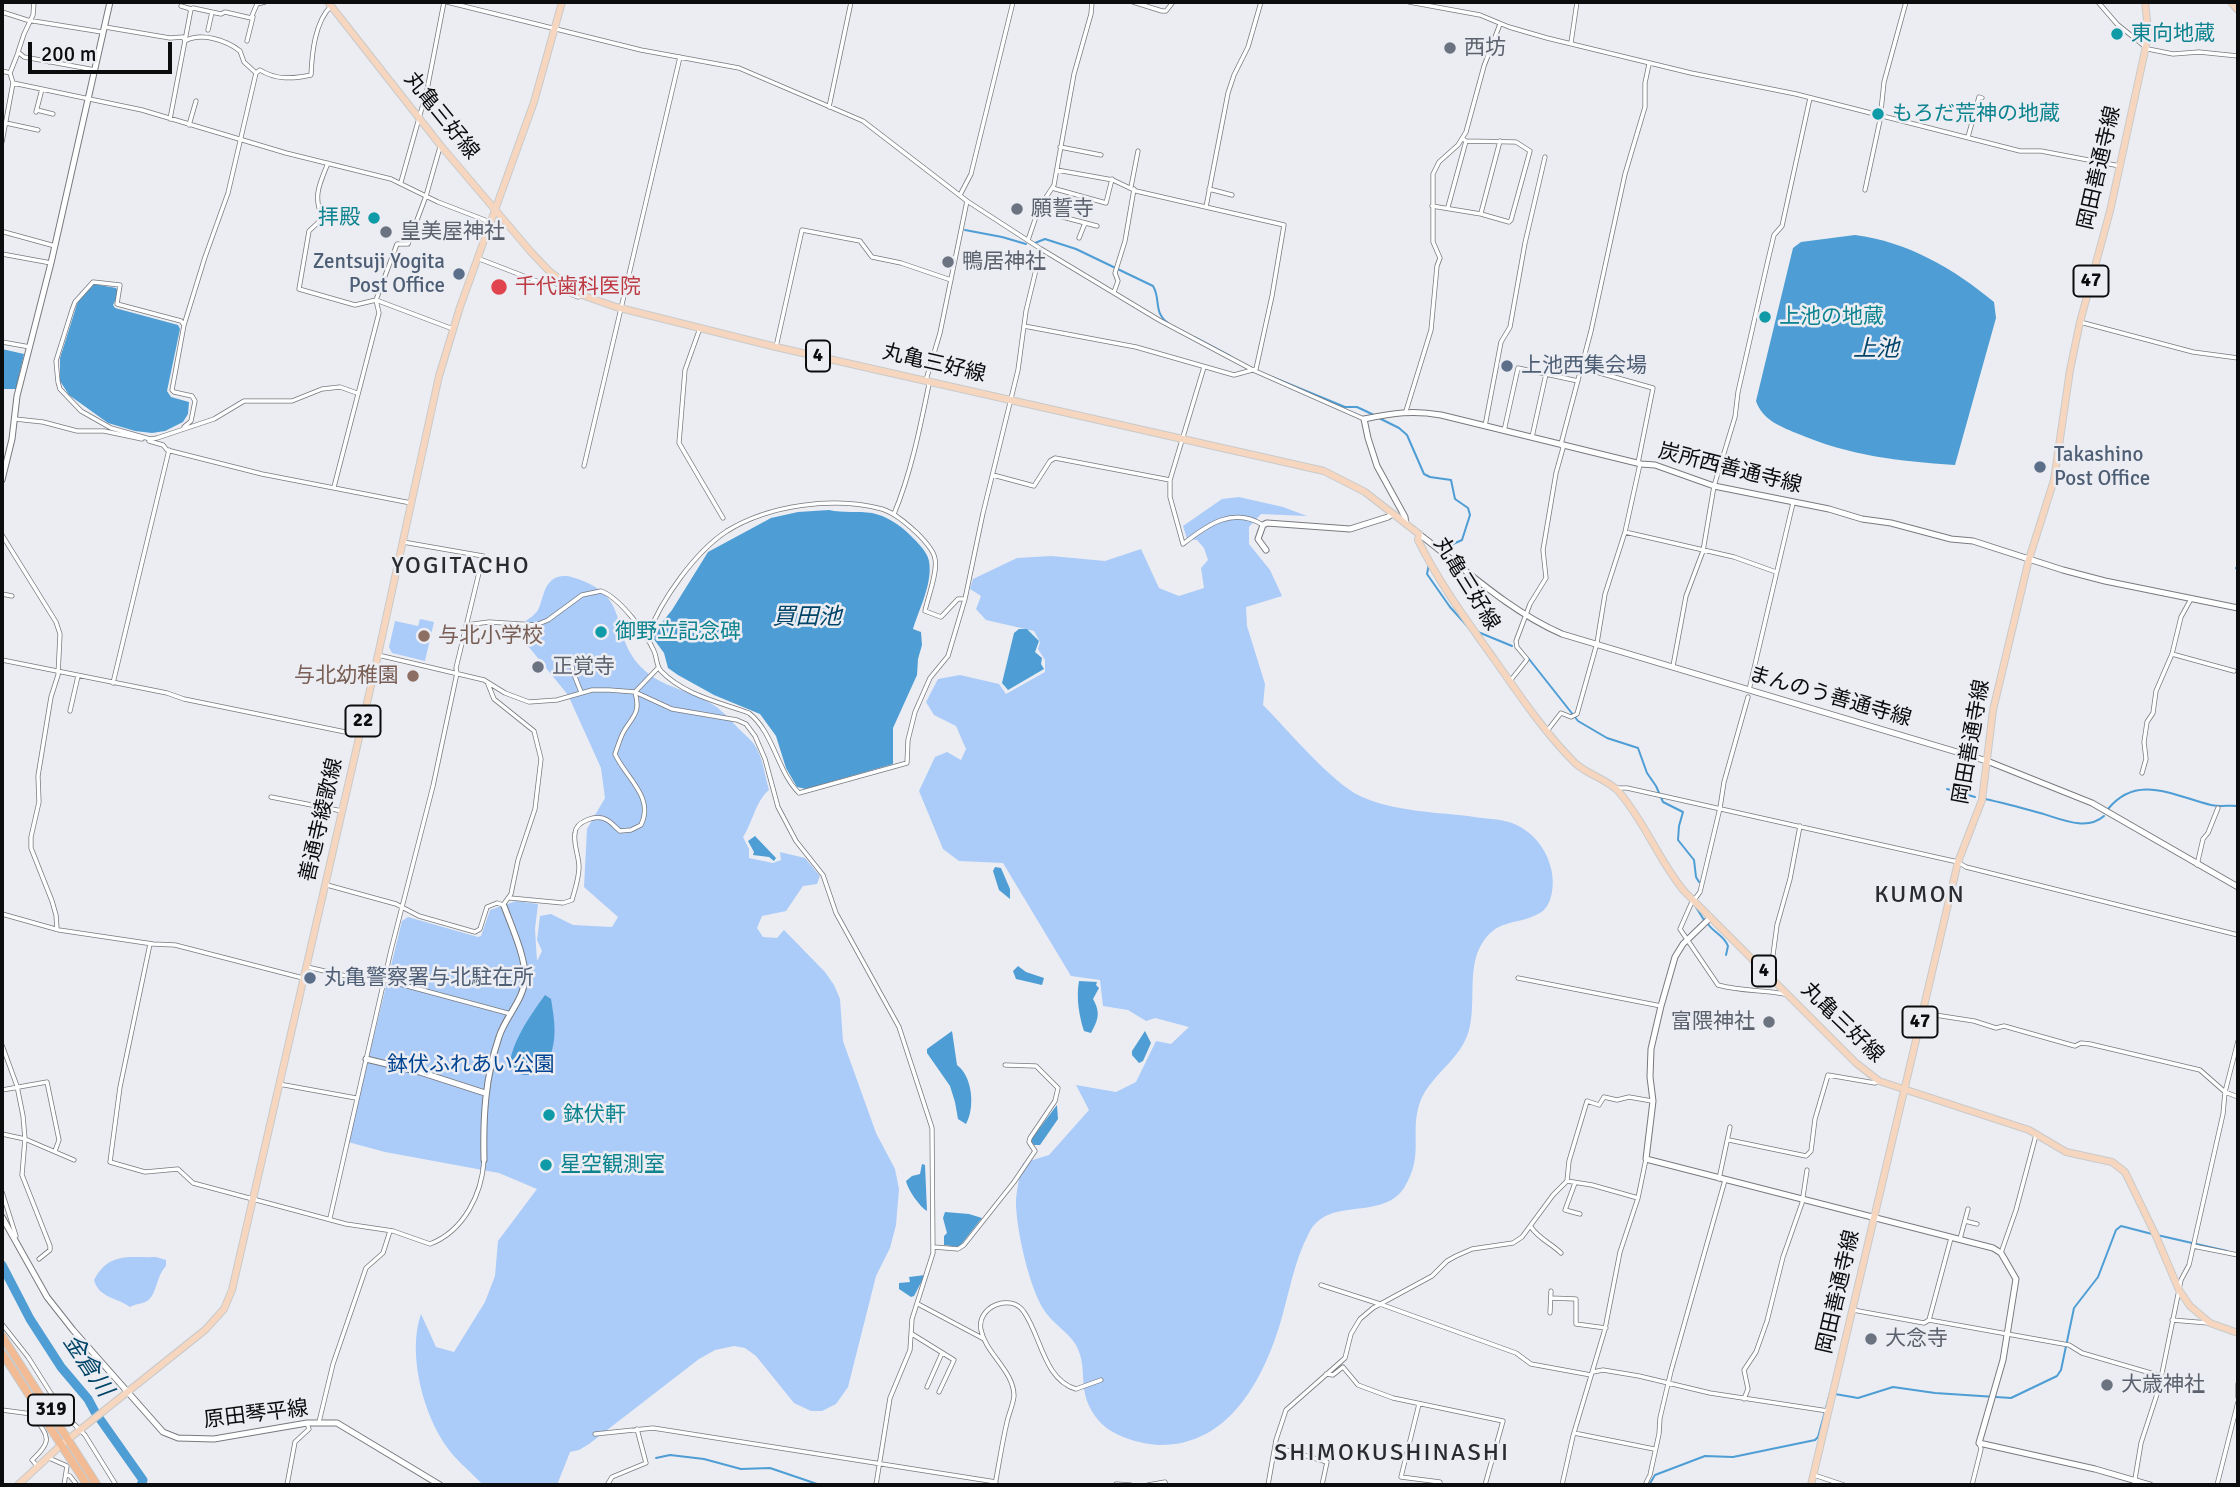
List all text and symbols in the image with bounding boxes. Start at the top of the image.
place label: 東向地蔵 [2131,21,2215,47]
marker: 東向地蔵 [2109,26,2125,42]
scale bar [32,28,175,72]
place label: 西坊 [1464,35,1506,61]
marker: 西坊 [1442,40,1458,56]
text: 200 m [41,41,96,67]
street label: 丸亀三好線 [398,67,484,165]
place label: もろだ荒神の地蔵 [1892,101,2060,127]
street label: 岡田善通寺線 [2074,104,2126,232]
marker: もろだ荒神の地蔵 [1870,106,1886,122]
place label: 願誓寺 [1031,196,1094,222]
marker: 願誓寺 [1009,201,1025,217]
place label: 拝殿 [318,205,360,231]
marker: 拝殿 [366,210,382,226]
place label: 皇美屋神社 [400,219,505,245]
marker: 皇美屋神社 [378,224,394,240]
place label: Zentsuji Yogita Post Office [313,249,445,299]
place label: 鴨居神社 [962,249,1046,275]
marker: 鴨居神社 [940,254,956,270]
marker: Zentsuji Yogita Post Office [451,266,467,282]
road number: 47 [2074,266,2108,296]
place label: 千代歯科医院 [515,274,641,300]
marker: 千代歯科医院 [489,277,509,297]
place label: 上池の地蔵 [1779,304,1884,330]
marker: 上池の地蔵 [1757,309,1773,325]
water label: 上池 [1853,336,1899,364]
road number: 4 [806,340,830,372]
street label: 丸亀三好線 [880,340,988,388]
place label: 上池西集会場 [1521,353,1647,379]
marker: 上池西集会場 [1499,358,1515,374]
street label: 炭所西善通寺線 [1656,439,1804,499]
place label: Takashino Post Office [2054,442,2150,492]
marker: Takashino Post Office [2032,459,2048,475]
street label: 丸亀三好線 [1427,533,1505,635]
district label: YOGITACHO [393,553,529,581]
water label: 買田池 [773,604,841,632]
place label: 御野立記念碑 [615,619,741,645]
place label: 与北小学校 [438,623,543,649]
marker: 御野立記念碑 [593,624,609,640]
marker: 与北小学校 [416,628,432,644]
place label: 正覚寺 [552,654,615,680]
marker: 正覚寺 [530,659,546,675]
street label: まんのう善通寺線 [1746,662,1914,732]
place label: 与北幼稚園 [294,663,399,689]
marker: 与北幼稚園 [405,668,421,684]
street label: 岡田善通寺線 [1949,678,1995,806]
road number: 22 [346,706,380,736]
street label: 善通寺綾歌線 [296,756,348,884]
district label: KUMON [1875,882,1965,910]
road number: 4 [1752,956,1776,987]
place label: 丸亀警察署与北駐在所 [324,965,534,991]
marker: 丸亀警察署与北駐在所 [302,970,318,986]
street label: 丸亀三好線 [1795,977,1889,1069]
road number: 47 [1902,1006,1938,1038]
place label: 富隈神社 [1671,1009,1755,1035]
marker: 富隈神社 [1761,1014,1777,1030]
park label: 鉢伏ふれあい公園 [387,1052,555,1078]
place label: 鉢伏軒 [563,1102,626,1128]
marker: 鉢伏軒 [541,1107,557,1123]
place label: 星空観測室 [560,1152,665,1178]
marker: 星空観測室 [538,1157,554,1173]
street label: 岡田善通寺線 [1813,1228,1865,1356]
place label: 大念寺 [1885,1326,1948,1352]
water label: 金倉川 [56,1330,118,1402]
marker: 大念寺 [1863,1331,1879,1347]
place label: 大歳神社 [2121,1372,2205,1398]
marker: 大歳神社 [2099,1377,2115,1393]
road number: 319 [28,1394,74,1426]
street label: 原田琴平線 [202,1396,310,1434]
district label: SHIMOKUSHINASHI [1276,1440,1508,1468]

